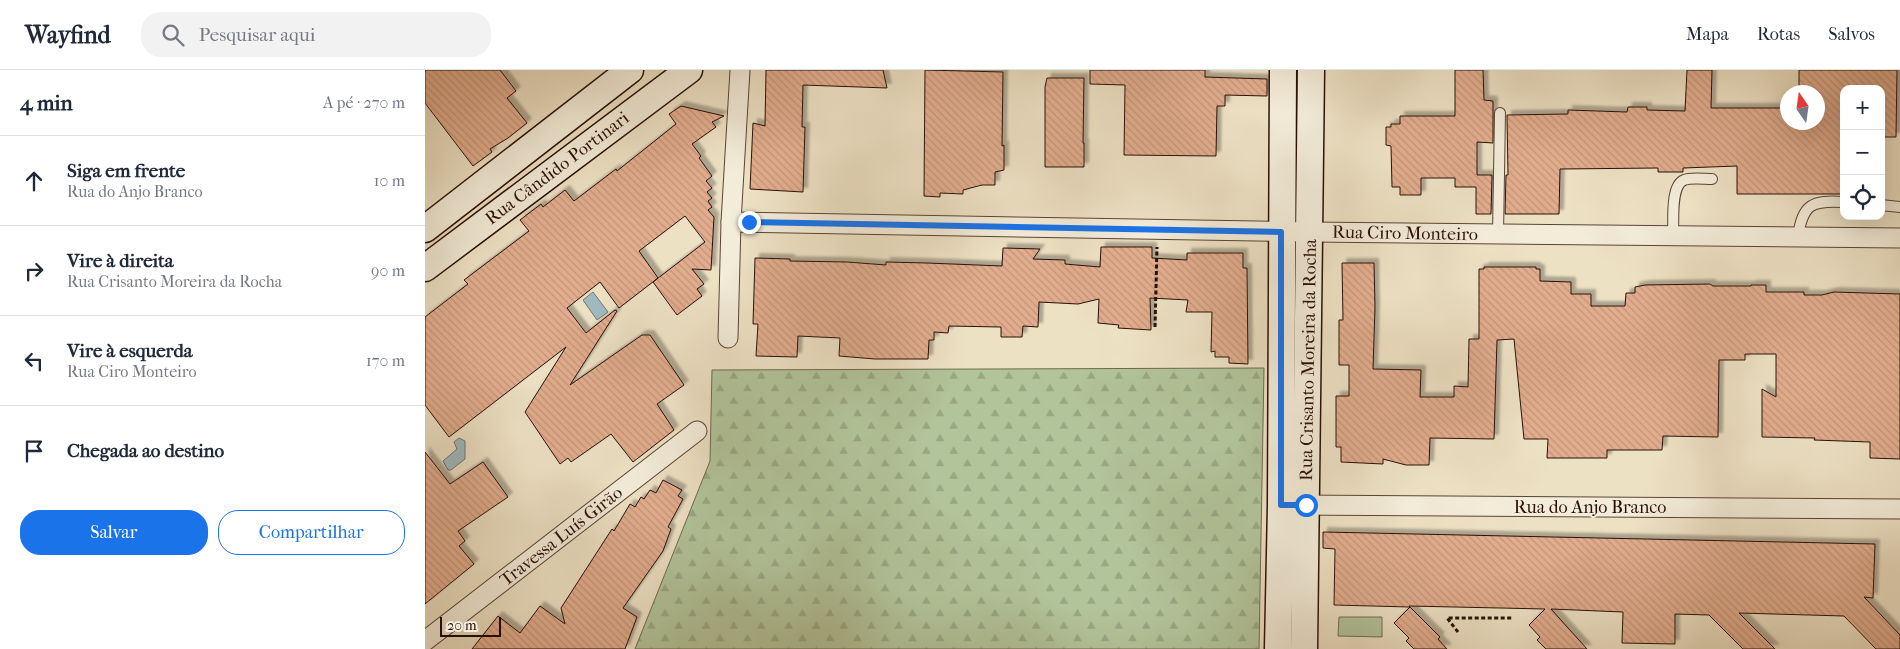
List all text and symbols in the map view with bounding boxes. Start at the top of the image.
search box [141,12,491,57]
text: Wayfind [25,21,111,49]
icon: search [159,21,187,49]
text: Pesquisar aqui [199,24,315,46]
text: Mapa [1686,24,1729,45]
text: Rotas [1757,24,1800,45]
text: Salvos [1828,24,1875,45]
north arrow [1780,85,1825,130]
map controls [1840,85,1885,220]
button: + [1840,85,1885,130]
text: 4 min [20,91,73,115]
text: A pé · 270 m [323,93,405,112]
street label: Rua Cândido Portinari [481,107,634,229]
button: − [1840,130,1885,175]
text: Siga em frente [67,160,185,182]
icon: ahead [20,167,48,195]
text: 10 m [374,171,405,190]
button: locate [1840,175,1885,220]
text: Rua do Anjo Branco [67,182,203,201]
route end [738,211,761,234]
street label: Rua Ciro Monteiro [1332,222,1478,245]
street label: Rua Crisanto Moreira da Rocha [1296,238,1321,481]
text: Vire à direita [67,250,174,272]
icon: right [20,257,48,285]
text: 90 m [371,261,405,280]
text: Rua Crisanto Moreira da Rocha [67,272,282,291]
text: Vire à esquerda [67,340,193,362]
icon: left [20,347,48,375]
text: 170 m [366,351,405,370]
text: Rua Ciro Monteiro [67,362,197,381]
icon: arrive [20,437,48,465]
text: Chegada ao destino [67,440,224,462]
street label: Travessa Luís Girão [496,482,627,591]
route start [1295,494,1318,517]
street label: Rua do Anjo Branco [1514,497,1666,518]
button: Salvar [20,510,208,555]
button: Compartilhar [218,510,405,555]
scale bar [440,614,501,637]
text: 20 m [447,617,477,634]

